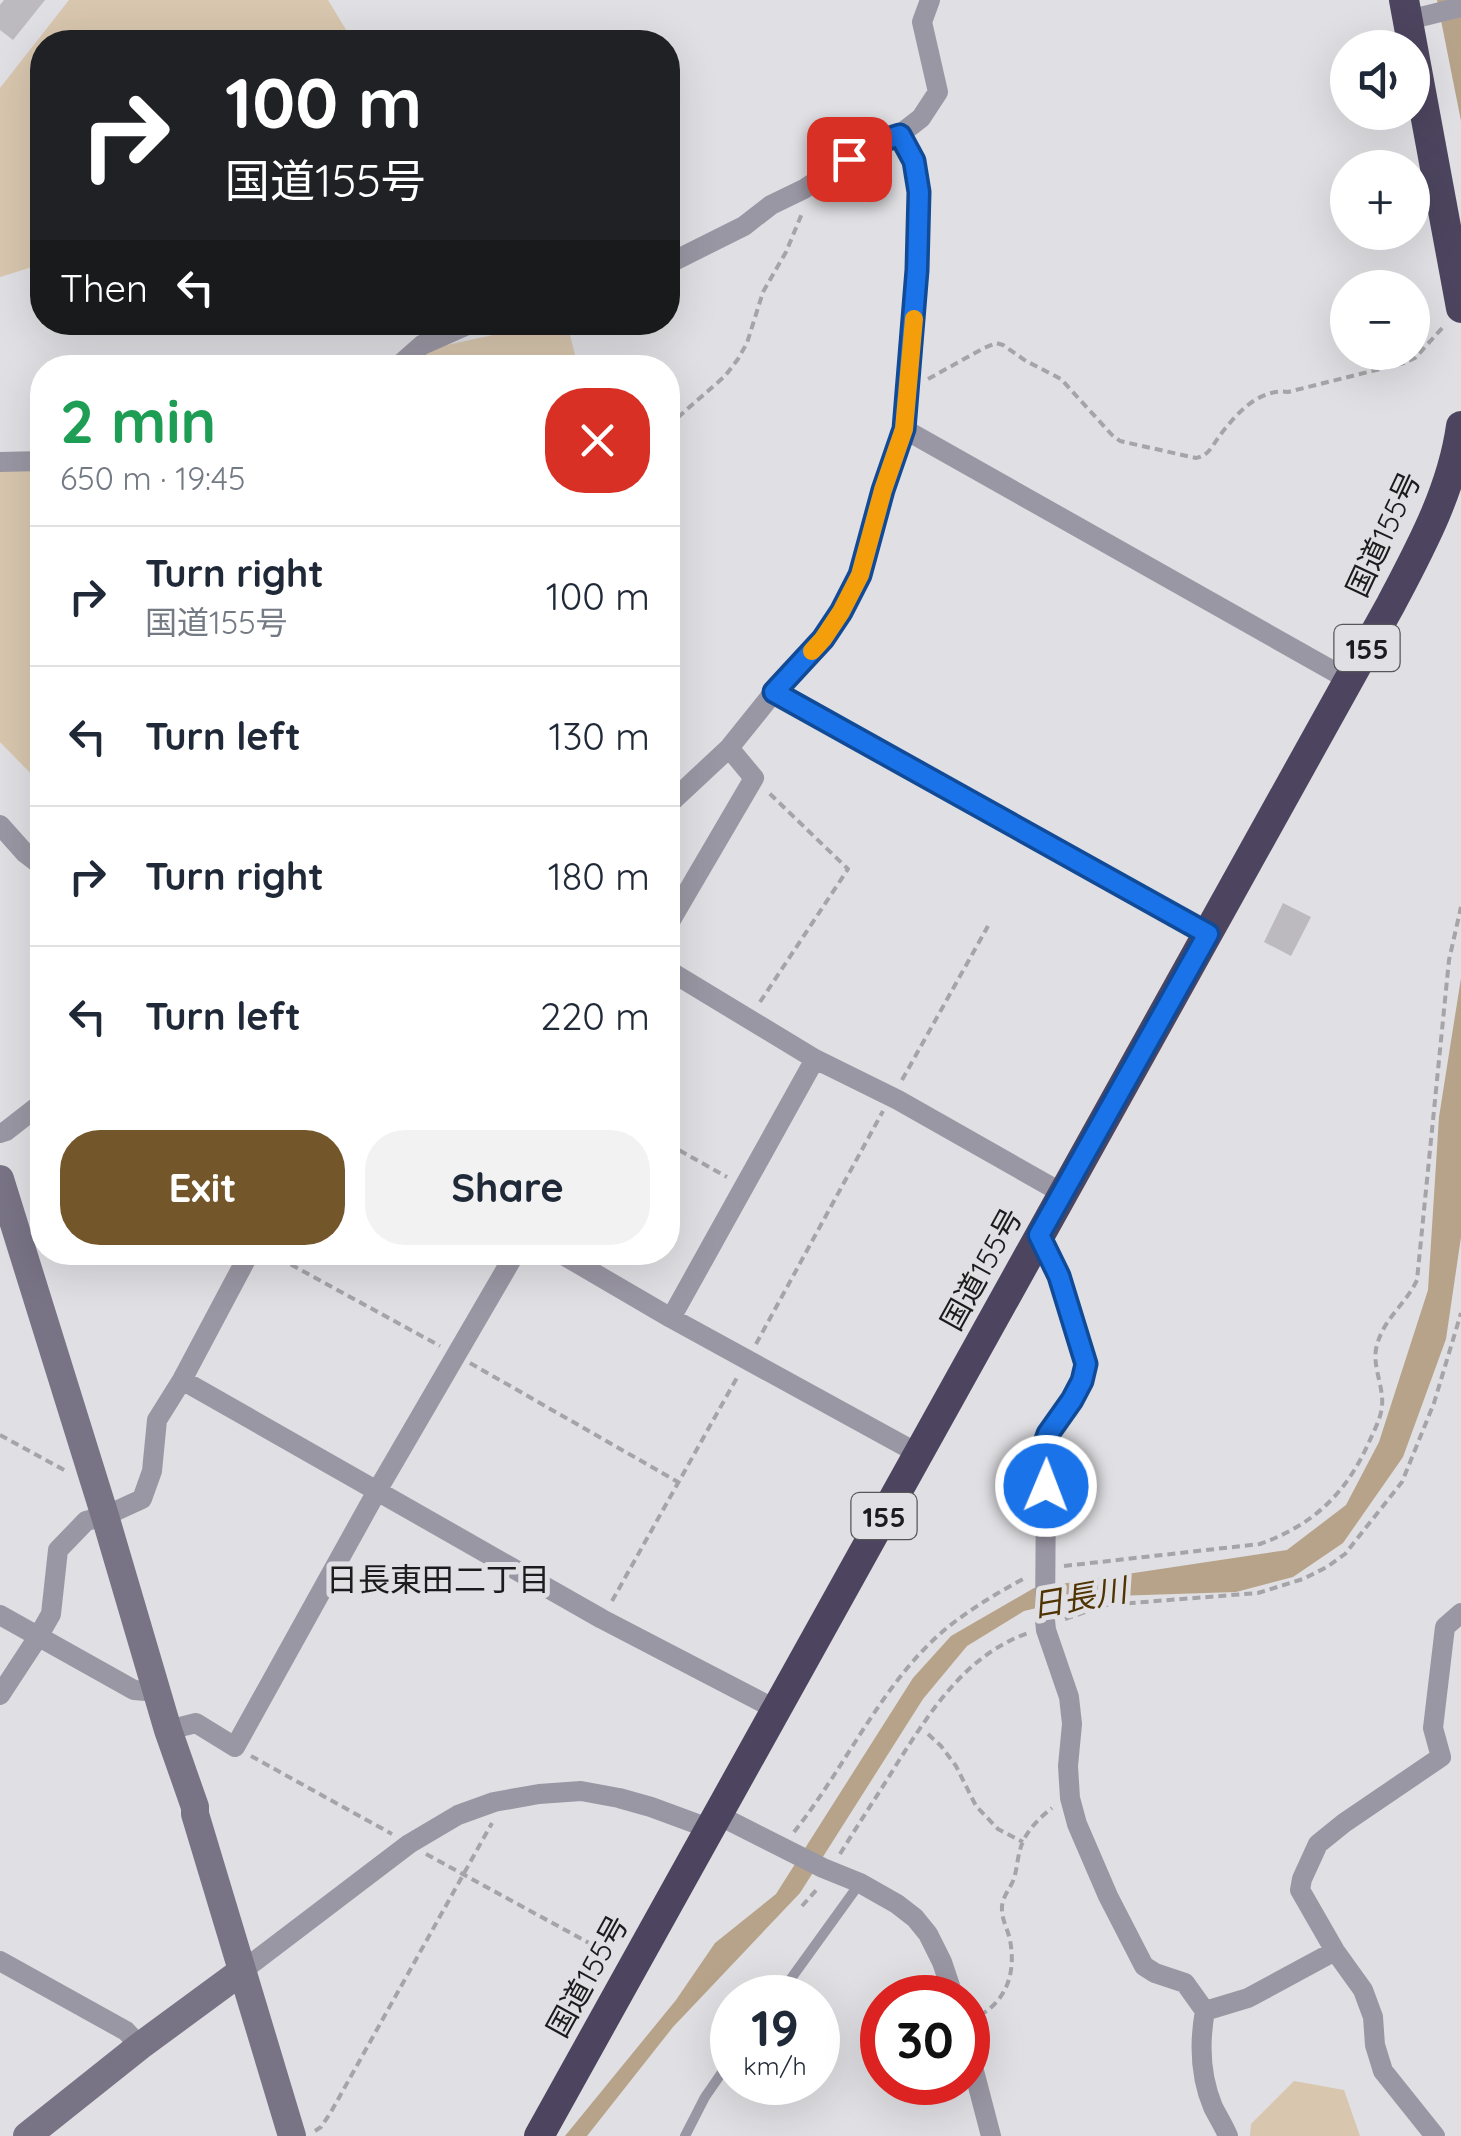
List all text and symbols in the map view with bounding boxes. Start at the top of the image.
map controls [1330,30,1430,370]
button: sound [1330,30,1430,130]
text: 100 m [225,58,422,146]
icon: right [60,70,190,200]
pin [807,117,892,202]
icon: arrive [822,132,877,187]
button: + [1330,150,1430,250]
text: 国道155号 [225,152,426,208]
icon: left [168,260,223,315]
text: Then [60,264,148,312]
button: − [1330,270,1430,370]
text: 2 min [60,383,216,458]
button: close [545,388,650,493]
text: 650 m · 19:45 [60,458,246,498]
street label: 国道155号 [1338,465,1428,603]
text: Turn right [145,549,324,597]
icon: right [60,569,115,624]
text: 100 m [546,572,650,620]
text: 国道155号 [145,602,288,642]
road number: 155 [1334,625,1400,671]
icon: left [60,709,115,764]
text: Turn left [145,712,301,760]
text: 130 m [548,712,650,760]
icon: right [60,849,115,904]
text: Turn right [145,852,324,900]
text: 180 m [548,852,650,900]
icon: left [60,989,115,1044]
text: Turn left [145,992,301,1040]
text: 220 m [540,992,650,1040]
button: Exit [60,1130,345,1245]
button: Share [365,1130,650,1245]
street label: 国道155号 [932,1201,1030,1337]
position arrow [994,1434,1098,1538]
road number: 155 [852,1493,916,1539]
district label: 日長東田二丁目 [326,1559,550,1599]
water label: 日長川 [1028,1568,1133,1625]
street label: 国道155号 [538,1908,636,2044]
speed limit sign: 30 [860,1975,990,2105]
text: 19 [751,1996,799,2059]
text: km/h [743,2050,807,2081]

